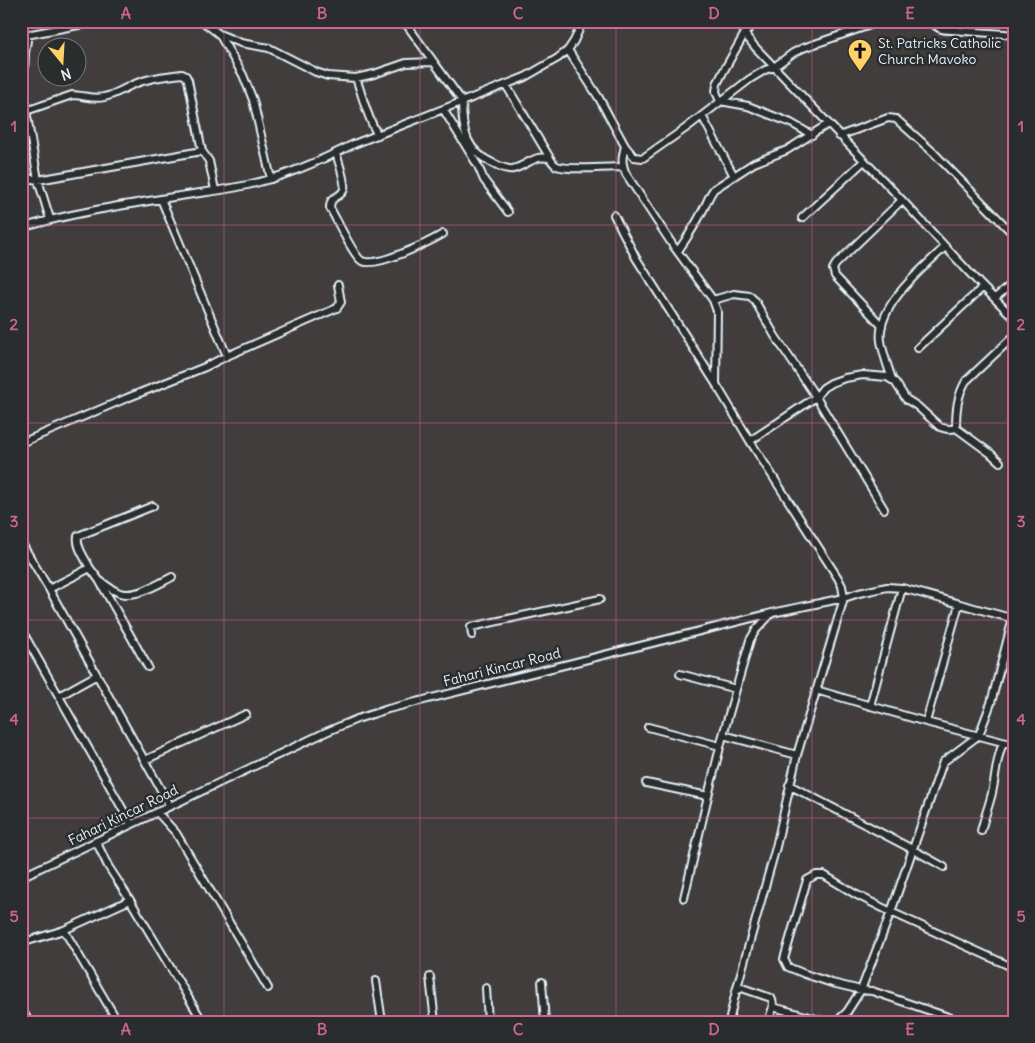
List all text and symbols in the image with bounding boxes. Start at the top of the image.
text: A [121,3,131,23]
text: B [317,3,328,23]
text: C [513,3,524,23]
text: D [708,3,720,23]
text: E [905,3,915,23]
place label: St. Patricks Catholic Church Mavoko [878,34,1001,68]
north arrow [38,38,88,88]
church icon: St. Patricks Catholic Church Mavoko [847,38,873,72]
text: N [59,64,73,84]
text: 1 [11,116,17,136]
text: 1 [1018,116,1024,136]
text: 2 [10,314,19,334]
text: 2 [1017,314,1026,334]
text: 3 [9,511,19,531]
text: 3 [1016,511,1026,531]
street label: Fahari Kincar Road [441,644,563,690]
text: 4 [9,709,19,729]
text: 4 [1016,709,1026,729]
street label: Fahari Kincar Road [65,781,181,849]
text: 5 [9,906,19,926]
text: 5 [1016,906,1026,926]
text: A [121,1019,131,1039]
text: B [317,1019,328,1039]
text: C [513,1019,524,1039]
text: D [708,1019,720,1039]
text: E [905,1019,915,1039]

